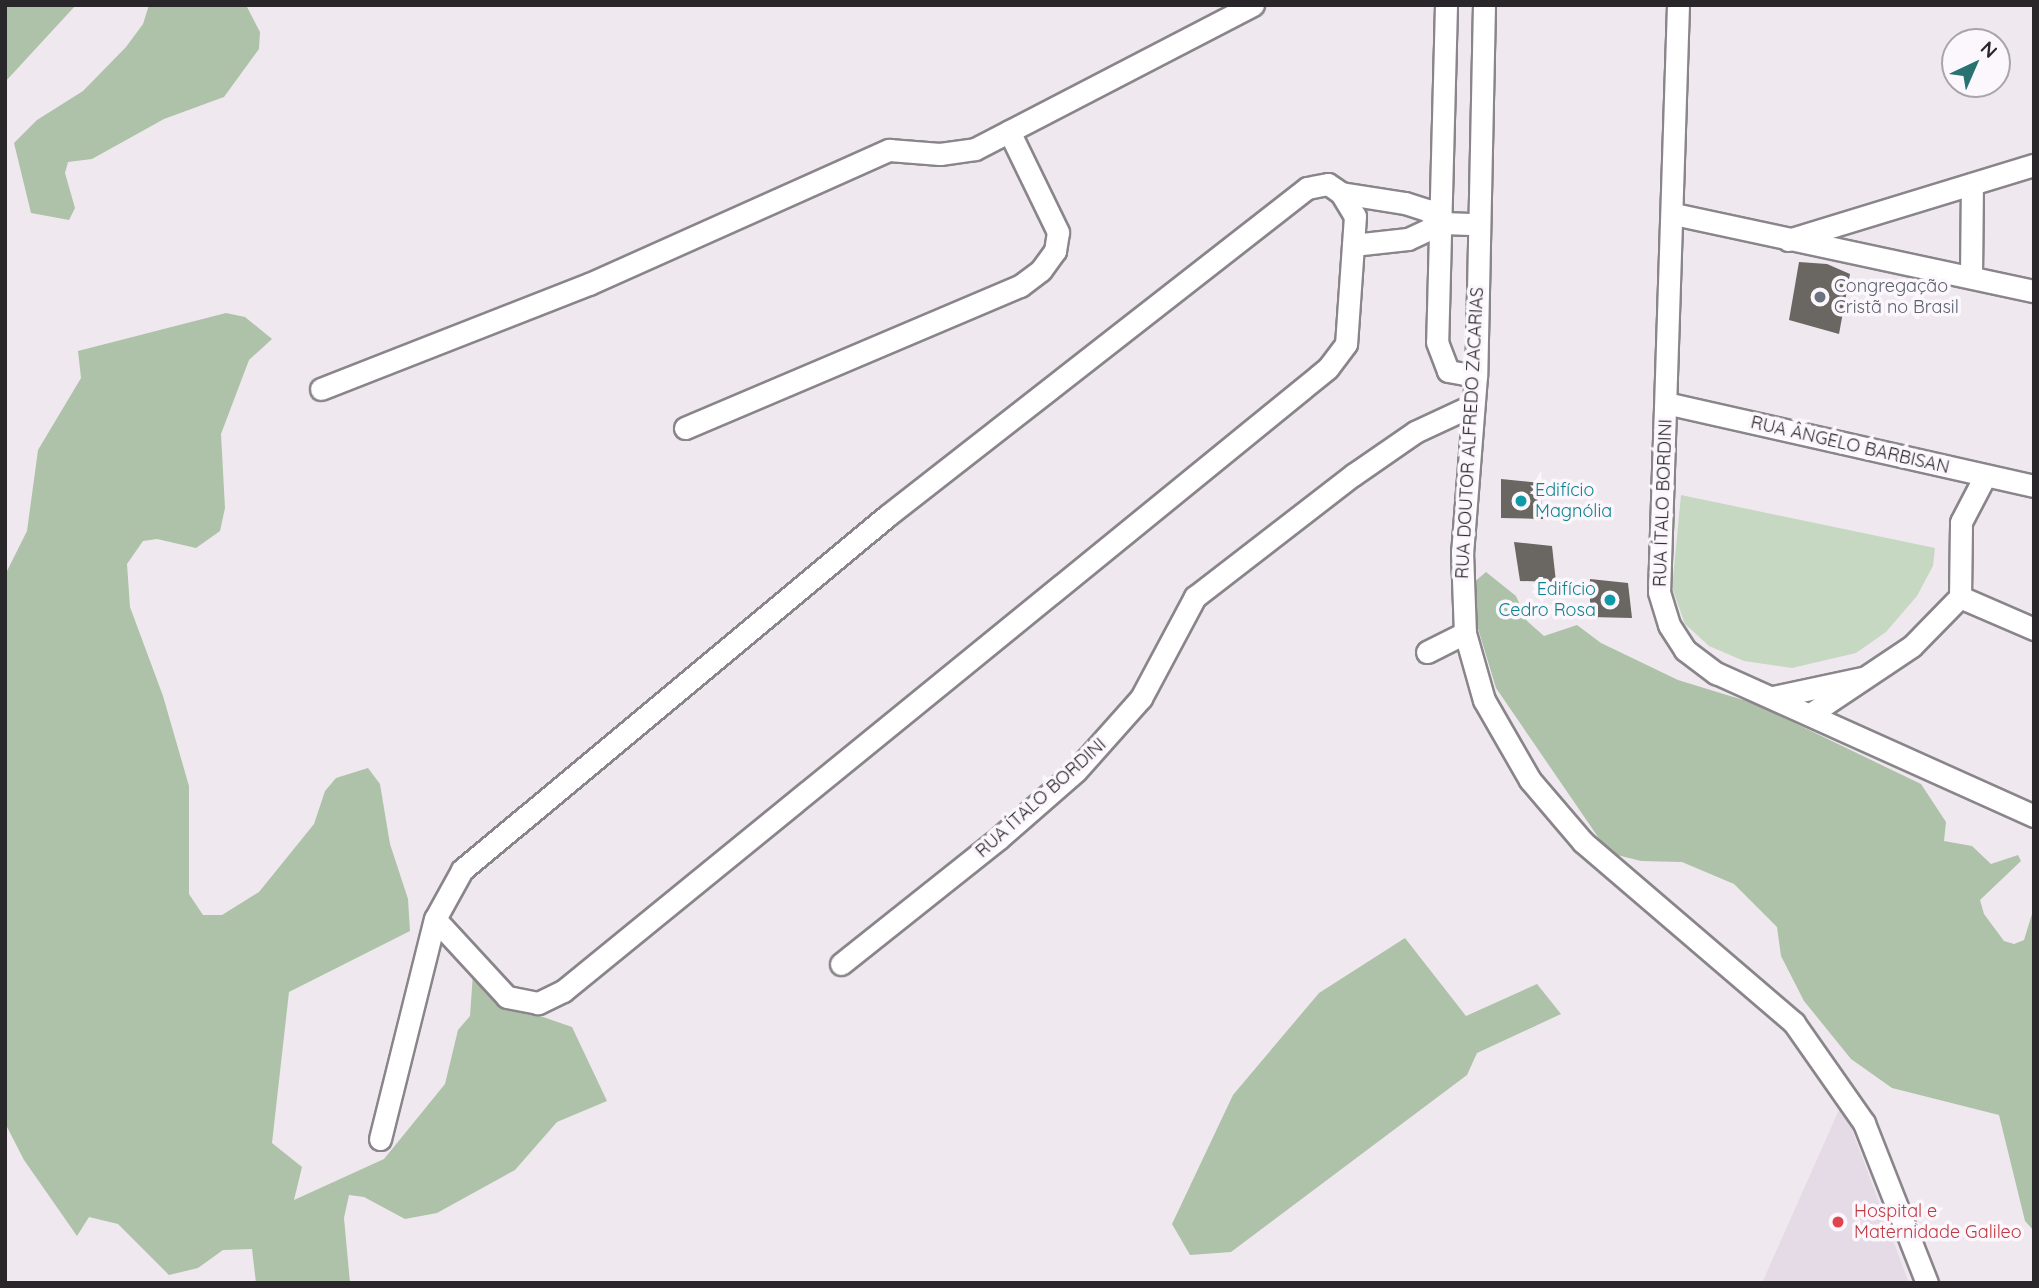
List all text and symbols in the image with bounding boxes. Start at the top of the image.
north arrow [1941,28,2011,98]
text: N [1976,36,2003,63]
place label: Congregação Cristã no Brasil [1834,276,1959,318]
street label: RUA DOUTOR ALFREDO ZACARIAS [1452,287,1488,579]
marker: Congregação Cristã no Brasil [1812,289,1828,305]
street label: RUA ÂNGELO BARBISAN [1749,412,1951,478]
street label: RUA ÍTALO BORDINI [1649,419,1677,587]
place label: Edifício Magnólia [1535,480,1612,522]
marker: Edifício Magnólia [1513,493,1529,509]
place label: Edifício Cedro Rosa [1499,579,1596,622]
marker: Edifício Cedro Rosa [1602,592,1618,608]
street label: RUA ÍTALO BORDINI [971,734,1111,862]
place label: Hospital e Maternidade Galileo [1854,1201,2022,1244]
marker: Hospital e Maternidade Galileo [1828,1212,1848,1232]

